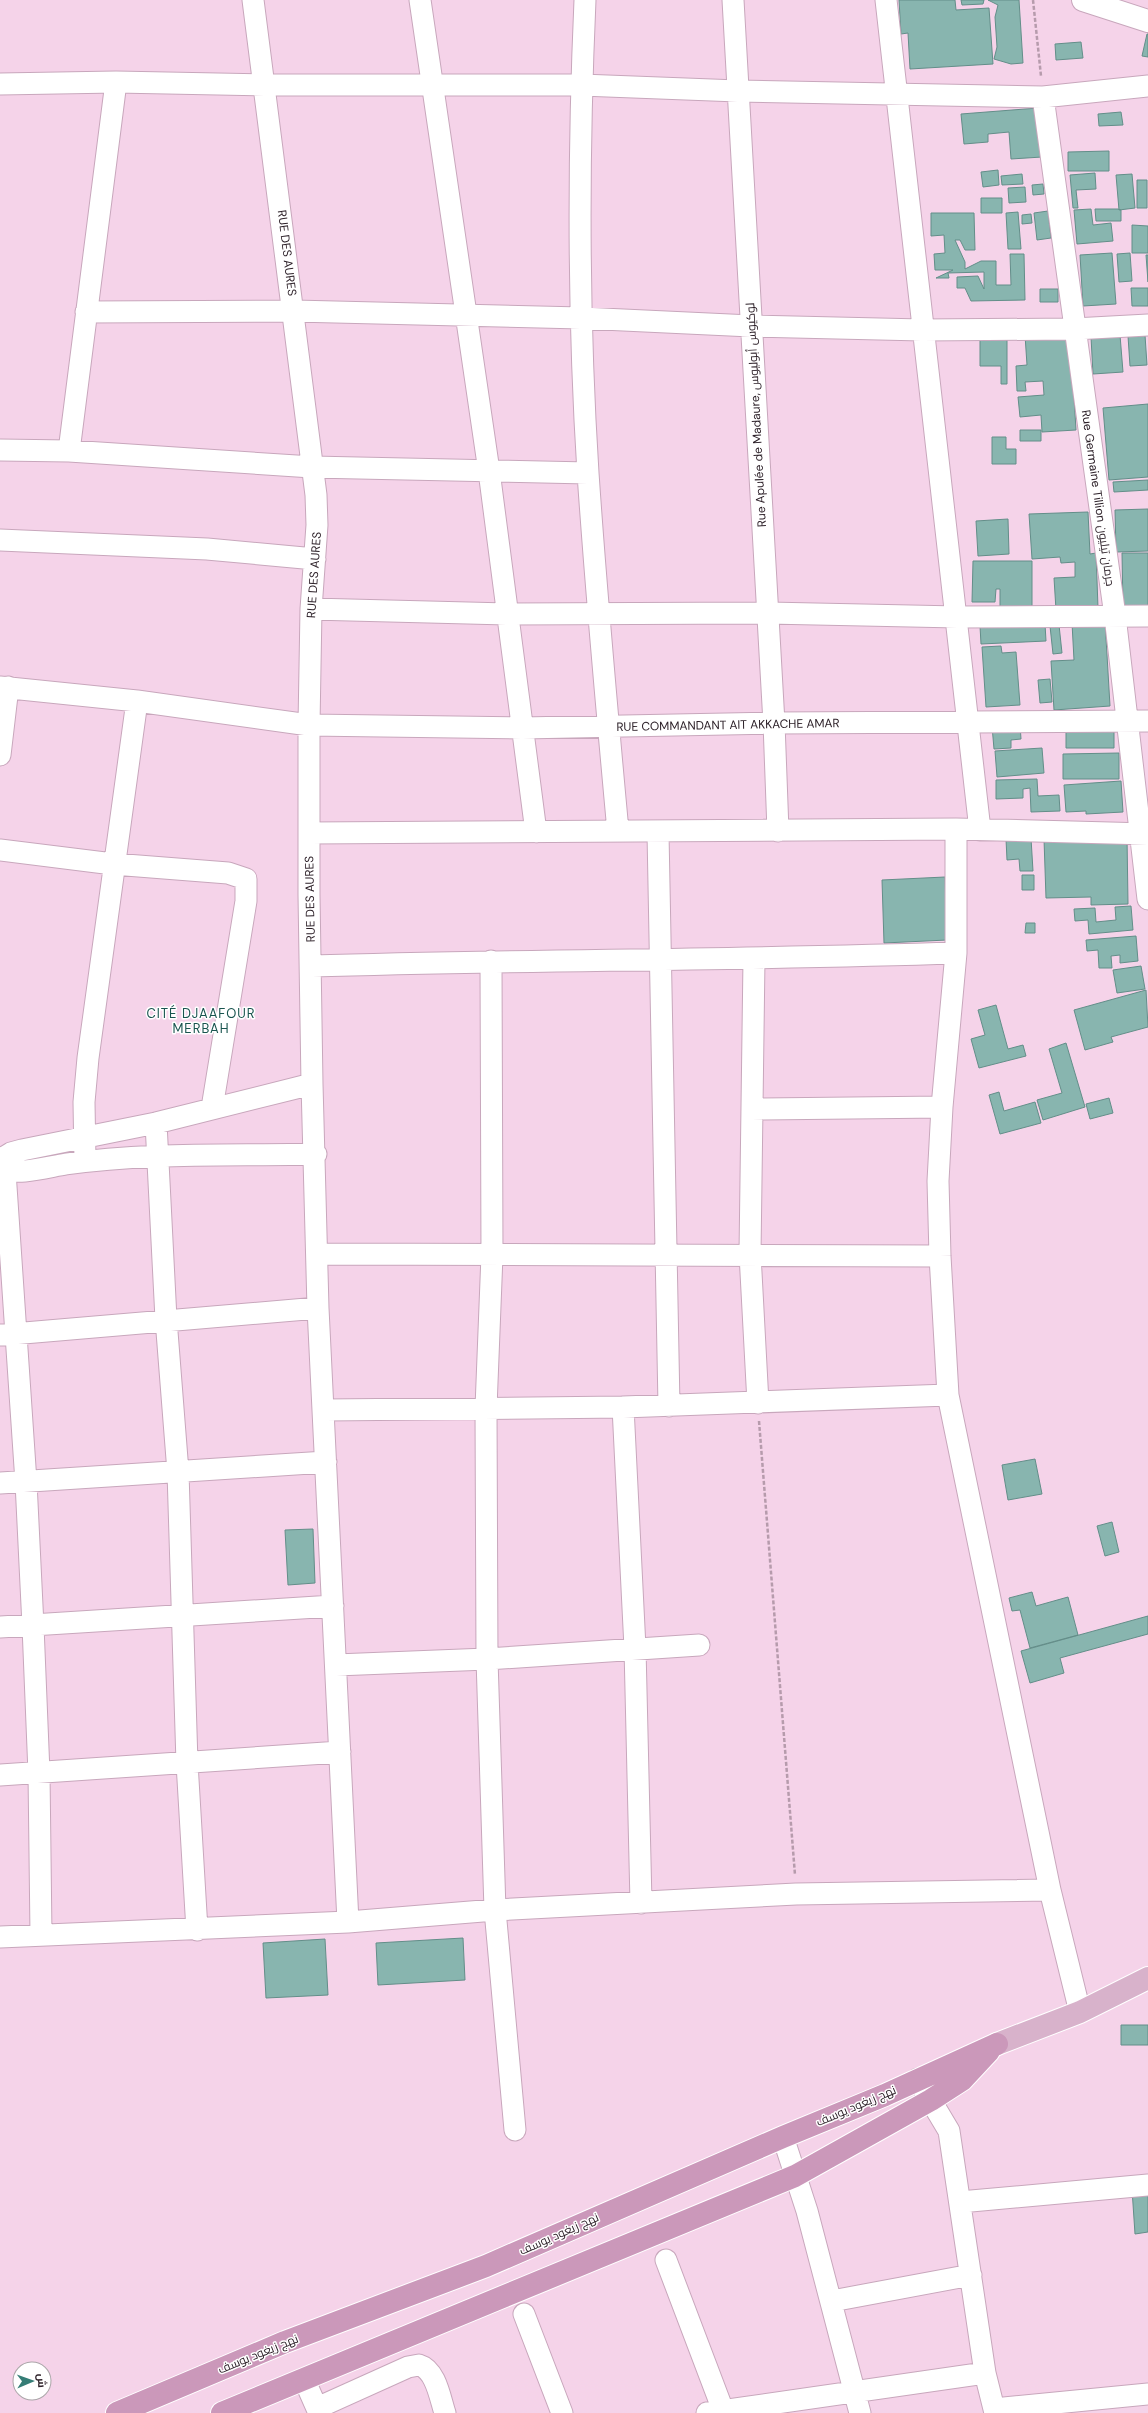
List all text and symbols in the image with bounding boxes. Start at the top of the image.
street label: RUE DES AURES [274,209,300,297]
street label: Rue Apulée de Madaure, لوكيوس أبوليوس [742,302,770,528]
street label: Rue Germaine Tillion جرمان تيليون [1078,409,1118,587]
street label: RUE DES AURES [303,531,325,619]
street label: RUE COMMANDANT AIT AKKACHE AMAR [616,715,840,735]
street label: RUE DES AURES [301,856,319,942]
district label: CITÉ DJAAFOUR MERBAH [146,1004,256,1037]
street label: نهج زيغود يوسف [814,2082,898,2130]
street label: نهج زيغود يوسف [517,2209,601,2259]
street label: نهج زيغود يوسف [215,2331,301,2377]
north arrow [12,2361,52,2401]
text: ش [35,2373,49,2388]

